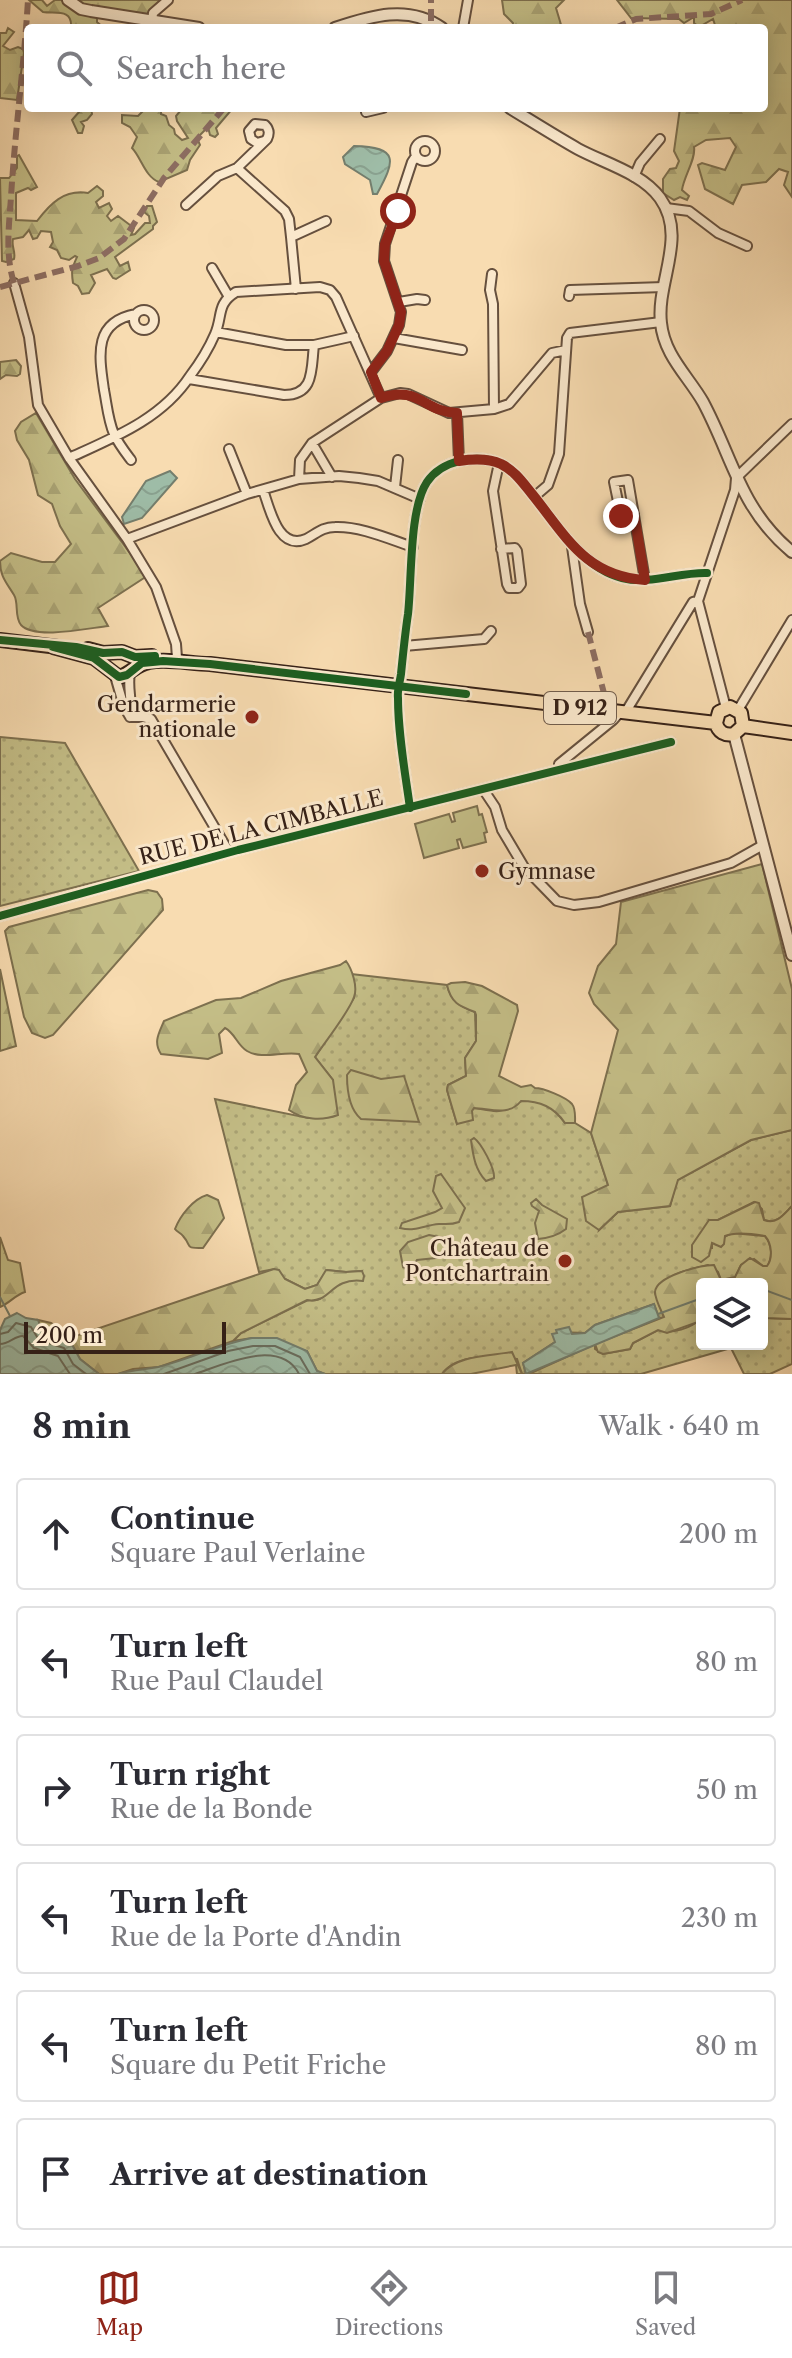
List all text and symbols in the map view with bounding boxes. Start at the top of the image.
search box [24,24,768,112]
icon: search [52,46,96,90]
text: Search here [116,50,286,87]
route start [380,193,416,229]
route end [603,498,639,534]
place label: Gendarmerie nationale [97,691,236,743]
road number: D 912 [544,692,616,724]
marker: Gendarmerie nationale [243,708,261,726]
street label: RUE DE LA CIMBALLE [136,784,386,871]
place label: Gymnase [498,858,596,885]
marker: Gymnase [473,862,491,880]
place label: Château de Pontchartrain [405,1235,549,1287]
marker: Château de Pontchartrain [556,1252,574,1270]
map controls [696,1278,768,1350]
button: layers [696,1278,768,1350]
scale bar [24,1318,226,1354]
text: 200 m [36,1322,103,1349]
text: 8 min [32,1405,131,1447]
text: Walk · 640 m [599,1410,760,1442]
text: Continue [110,1500,255,1537]
icon: ahead [34,1512,78,1556]
text: 200 m [679,1518,758,1550]
text: Square Paul Verlaine [110,1537,365,1569]
text: Turn left [110,1628,247,1665]
icon: left [34,1640,78,1684]
text: 80 m [695,1646,758,1678]
text: Rue Paul Claudel [110,1665,323,1697]
text: Turn right [110,1756,270,1793]
icon: right [34,1768,78,1812]
text: 50 m [696,1774,758,1806]
text: Rue de la Bonde [110,1793,313,1825]
text: Turn left [110,1884,247,1921]
icon: left [34,1896,78,1940]
text: 230 m [681,1902,758,1934]
text: Rue de la Porte d'Andin [110,1921,401,1953]
text: Turn left [110,2012,247,2049]
icon: left [34,2024,78,2068]
text: 80 m [695,2030,758,2062]
text: Square du Petit Friche [110,2049,386,2081]
icon: arrive [34,2152,78,2196]
text: Arrive at destination [110,2156,428,2193]
tab: Map [96,2266,143,2341]
tab: Directions [335,2266,443,2341]
tab: Saved [635,2266,696,2341]

